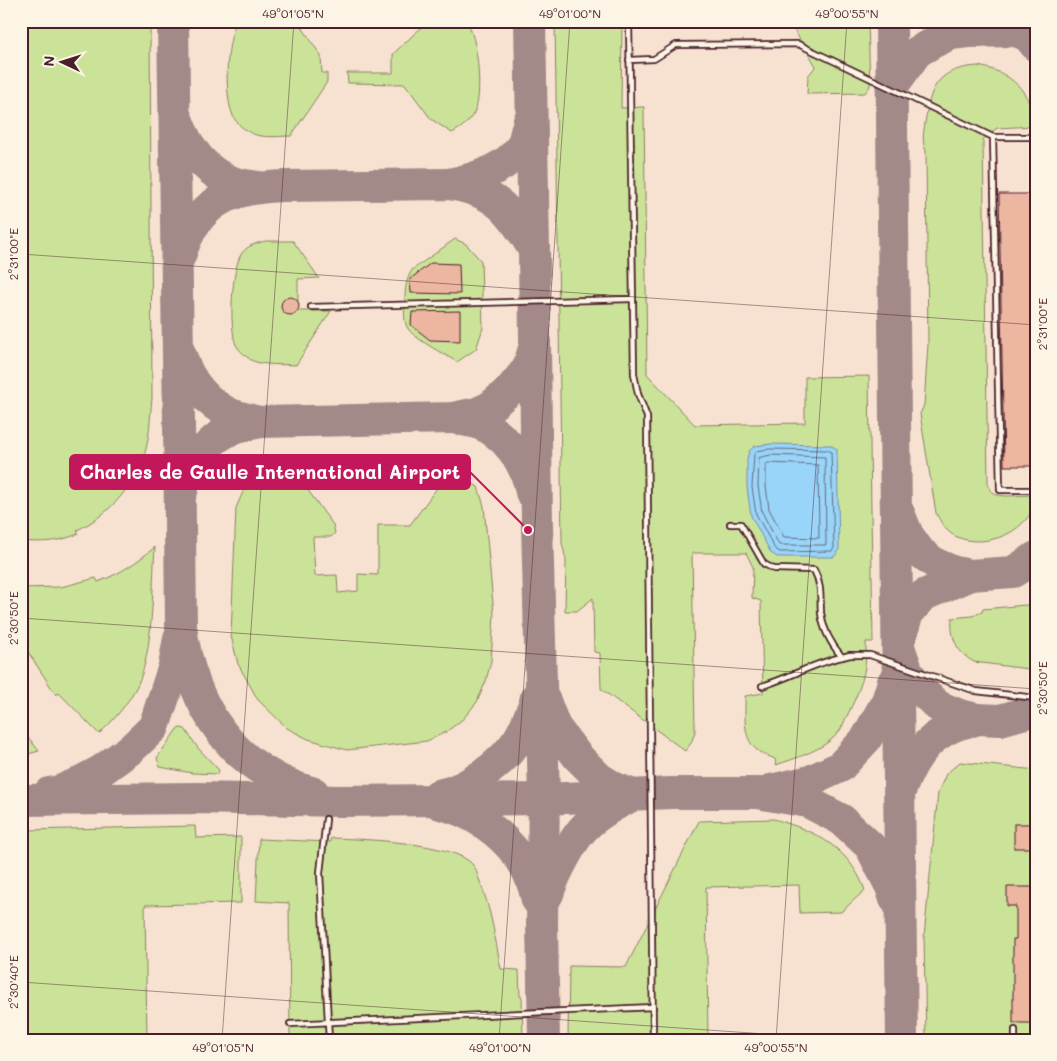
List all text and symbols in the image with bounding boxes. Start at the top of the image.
text: 49°01'05"N [262,5,324,21]
text: 49°01'00"N [539,5,601,21]
text: 49°00'55"N [815,5,879,21]
north arrow [38,38,88,88]
text: N [39,55,58,67]
text: 2°31'00"E [5,228,21,280]
text: 2°31'00"E [1034,298,1050,350]
callout: Charles de Gaulle International Airport [70,455,470,489]
text: Charles de Gaulle International Airport [80,459,460,484]
text: 2°30'50"E [5,591,21,645]
text: 2°30'50"E [1034,661,1050,715]
text: 2°30'40"E [5,955,21,1009]
text: 49°01'05"N [192,1039,254,1055]
text: 49°01'00"N [469,1039,531,1055]
text: 49°00'55"N [744,1039,808,1055]

